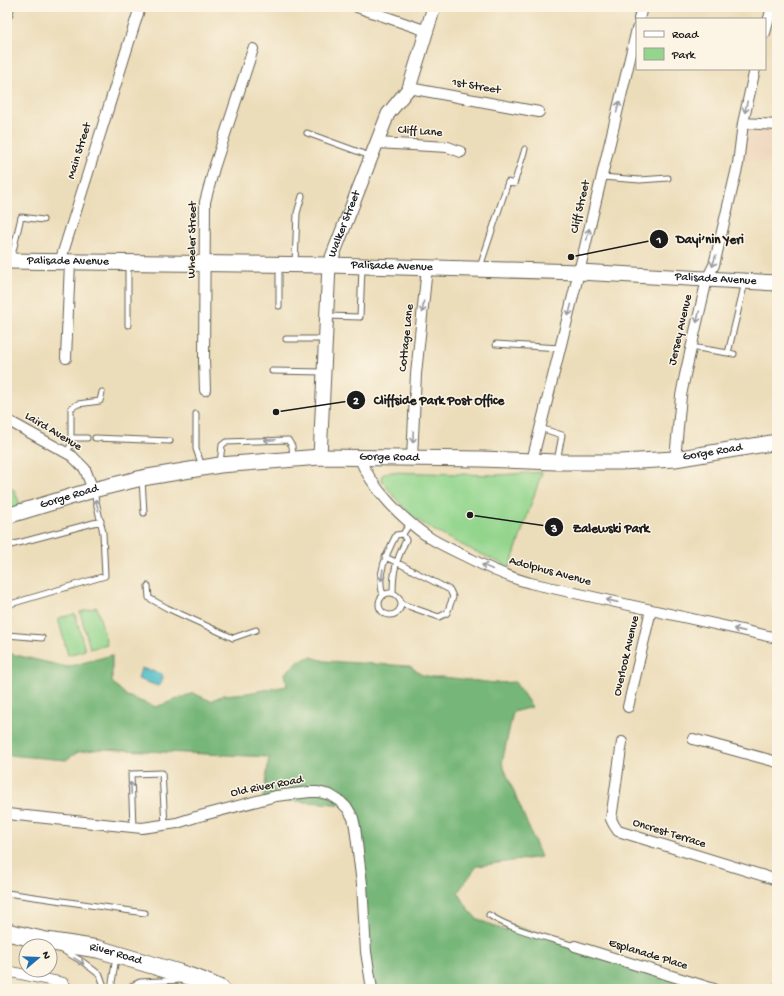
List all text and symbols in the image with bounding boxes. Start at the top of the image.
legend [636,18,766,70]
text: Road [672,29,699,43]
text: Park [671,49,697,63]
street label: 1st Street [450,76,502,98]
one-way arrow [742,100,750,113]
one-way arrow [615,101,623,114]
street label: Main Street [65,120,96,181]
street label: Cliff Lane [397,123,444,141]
street label: Cliff Street [568,178,594,235]
street label: Walker Street [326,188,365,259]
street label: Wheeler Street [185,200,201,279]
callout: Dayi’nin Yeri [649,226,752,251]
one-way arrow [585,228,593,241]
text: Dayi’nin Yeri [675,233,744,248]
text: 1 [656,234,662,248]
street label: Palisade Avenue [26,254,110,269]
one-way arrow [710,255,717,268]
street label: Palisade Avenue [350,259,434,275]
street label: Palisade Avenue [673,270,758,289]
street label: Jersey Avenue [666,292,696,367]
one-way arrow [419,300,427,313]
street label: Cottage Lane [396,303,418,373]
one-way arrow [565,303,573,316]
one-way arrow [693,310,701,323]
callout: Cliffside Park Post Office [346,387,513,412]
text: Cliffside Park Post Office [373,393,505,409]
text: 2 [353,395,359,409]
street label: Laird Avenue [22,410,85,455]
one-way arrow [409,430,417,443]
one-way arrow [264,437,277,444]
street label: Gorge Road [682,441,744,465]
street label: Gorge Road [359,450,420,465]
street label: Gorge Road [38,482,101,513]
one-way arrow [93,499,101,512]
callout: Zalewski Park [544,515,657,540]
text: Zalewski Park [573,522,651,537]
text: 3 [550,523,557,537]
street label: Adolphus Avenue [507,554,593,590]
one-way arrow [481,563,493,570]
one-way arrow [378,568,386,581]
one-way arrow [606,597,619,605]
street label: Overlook Avenue [611,614,643,698]
one-way arrow [733,625,746,633]
street label: Old River Road [230,773,305,801]
one-way arrow [128,782,135,795]
street label: Oncrest Terrace [631,816,708,852]
street label: Esplanade Place [607,936,690,974]
north arrow [18,938,58,978]
street label: River Road [89,941,144,969]
text: N [39,950,52,961]
one-way arrow [73,957,85,965]

